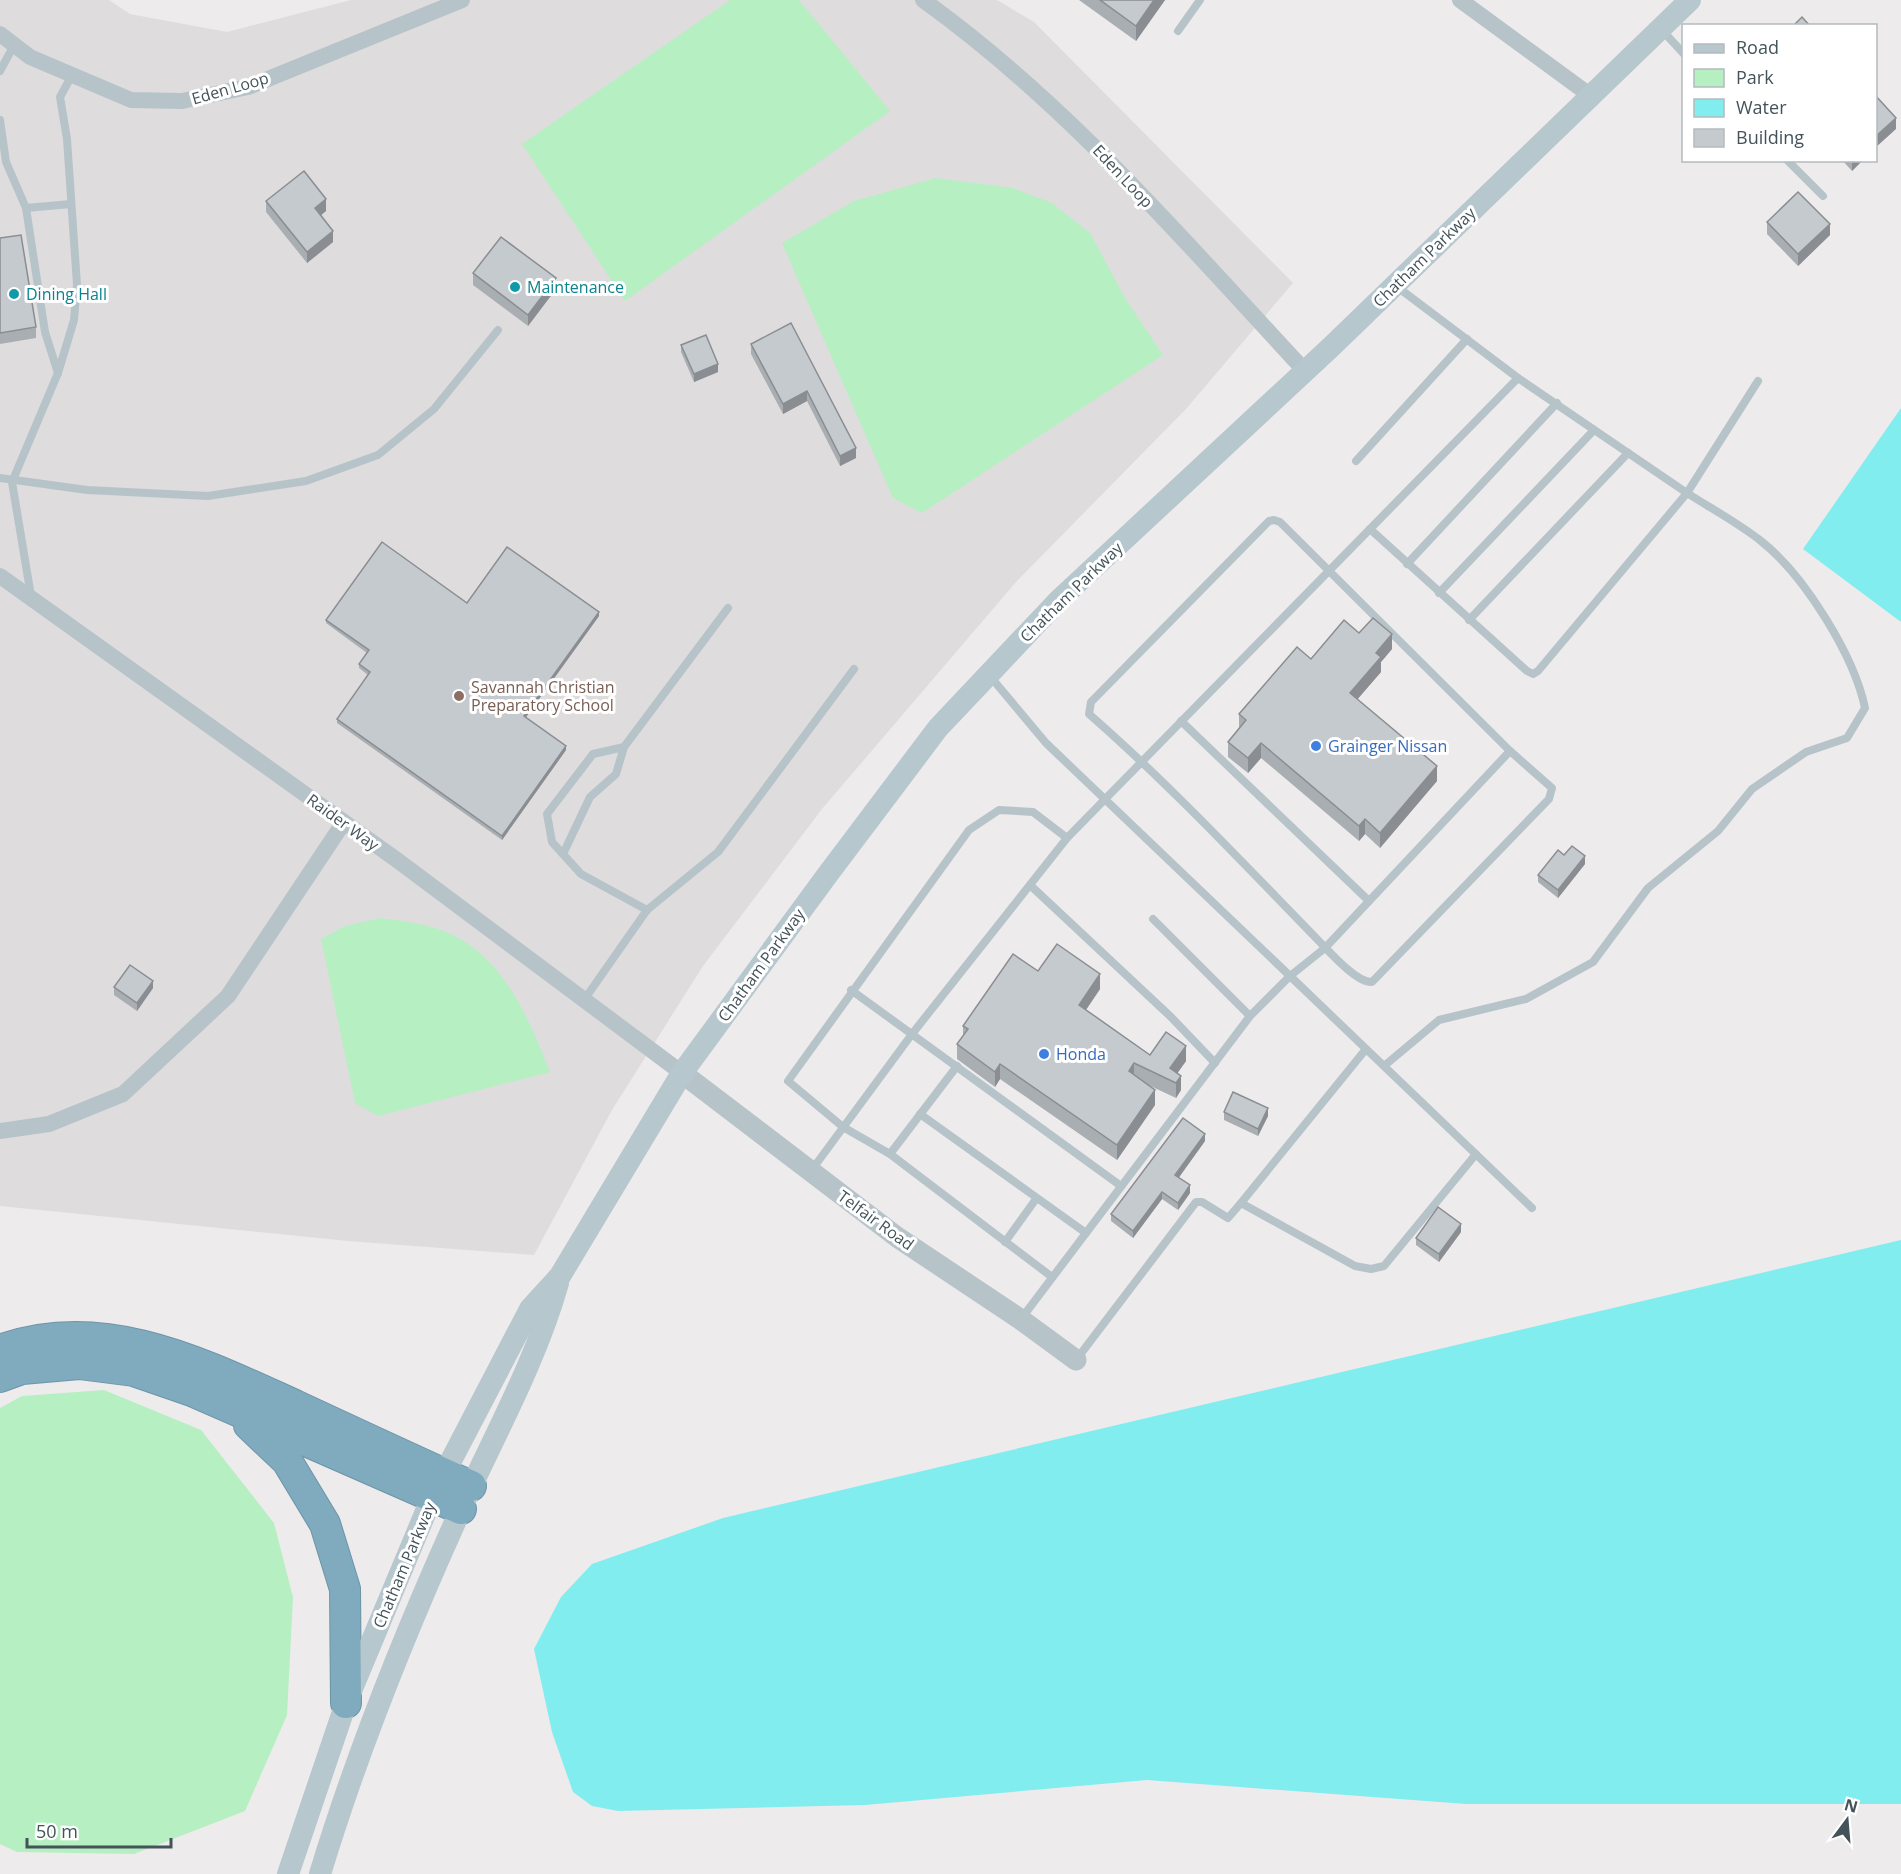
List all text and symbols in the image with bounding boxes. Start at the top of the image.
legend [1682,24,1877,162]
text: Road [1736,35,1779,59]
text: Park [1736,65,1774,89]
street label: Eden Loop [189,67,271,109]
text: Water [1736,95,1787,119]
text: Building [1736,125,1804,149]
street label: Eden Loop [1088,140,1158,212]
street label: Chatham Parkway [1368,202,1481,312]
place label: Maintenance [527,276,624,298]
marker: Maintenance [508,280,522,294]
place label: Dining Hall [26,283,107,305]
marker: Dining Hall [7,287,21,301]
street label: Chatham Parkway [1015,537,1128,647]
place label: Savannah Christian Preparatory School [471,676,615,716]
marker: Savannah Christian Preparatory School [452,689,466,703]
place label: Grainger Nissan [1328,735,1447,757]
marker: Grainger Nissan [1309,739,1323,753]
street label: Raider Way [303,788,384,856]
street label: Chatham Parkway [712,903,810,1026]
place label: Honda [1056,1043,1106,1065]
marker: Honda [1037,1047,1051,1061]
street label: Telfair Road [834,1185,918,1255]
street label: Chatham Parkway [368,1498,441,1631]
north arrow [1817,1790,1877,1850]
text: N [1842,1793,1860,1818]
scale bar [27,1811,171,1849]
text: 50 m [36,1819,78,1843]

